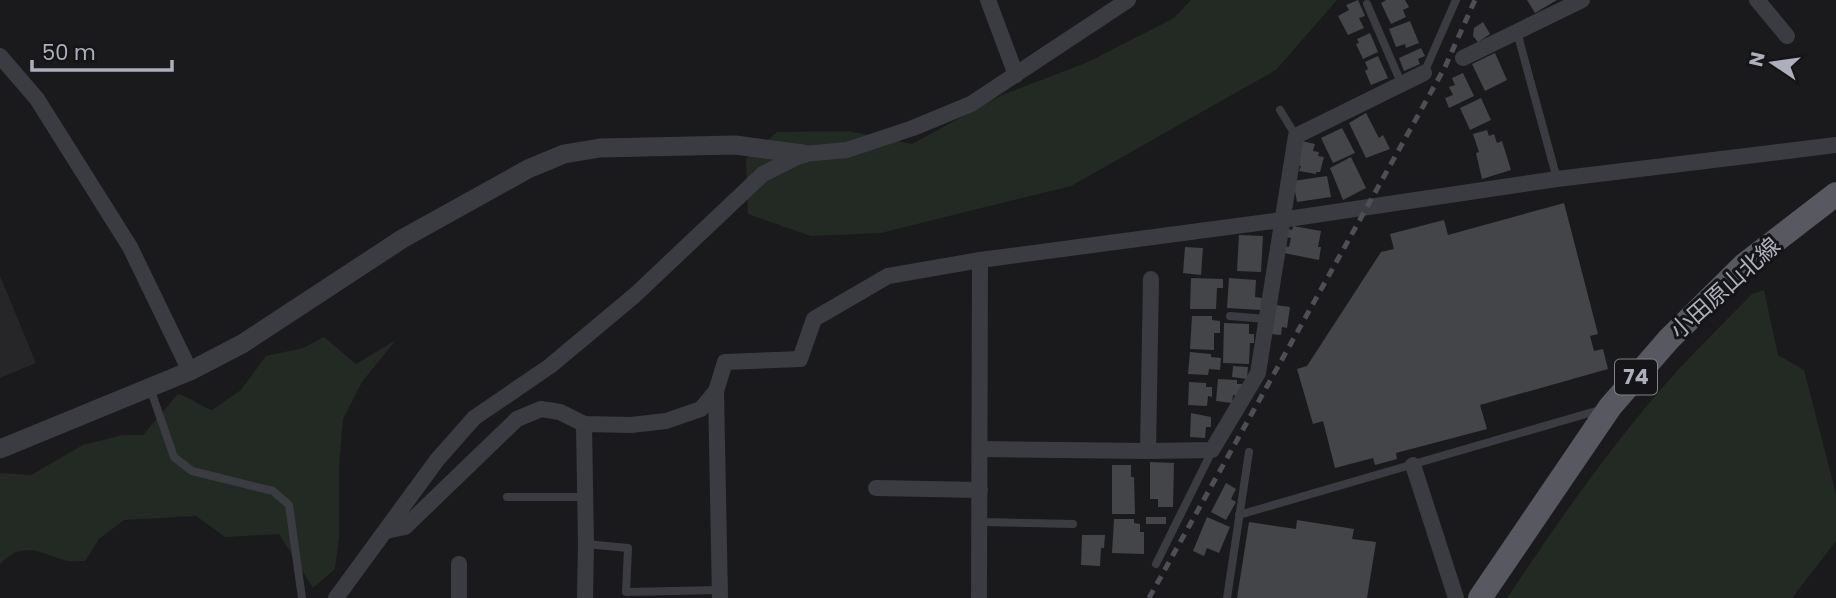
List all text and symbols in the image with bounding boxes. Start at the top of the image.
scale bar [32,28,172,72]
north arrow [1738,28,1808,98]
text: 50 m [42,38,96,67]
text: N [1742,49,1772,69]
street label: 小田原山北線 [1663,230,1787,346]
road number: 74 [1615,360,1657,394]

